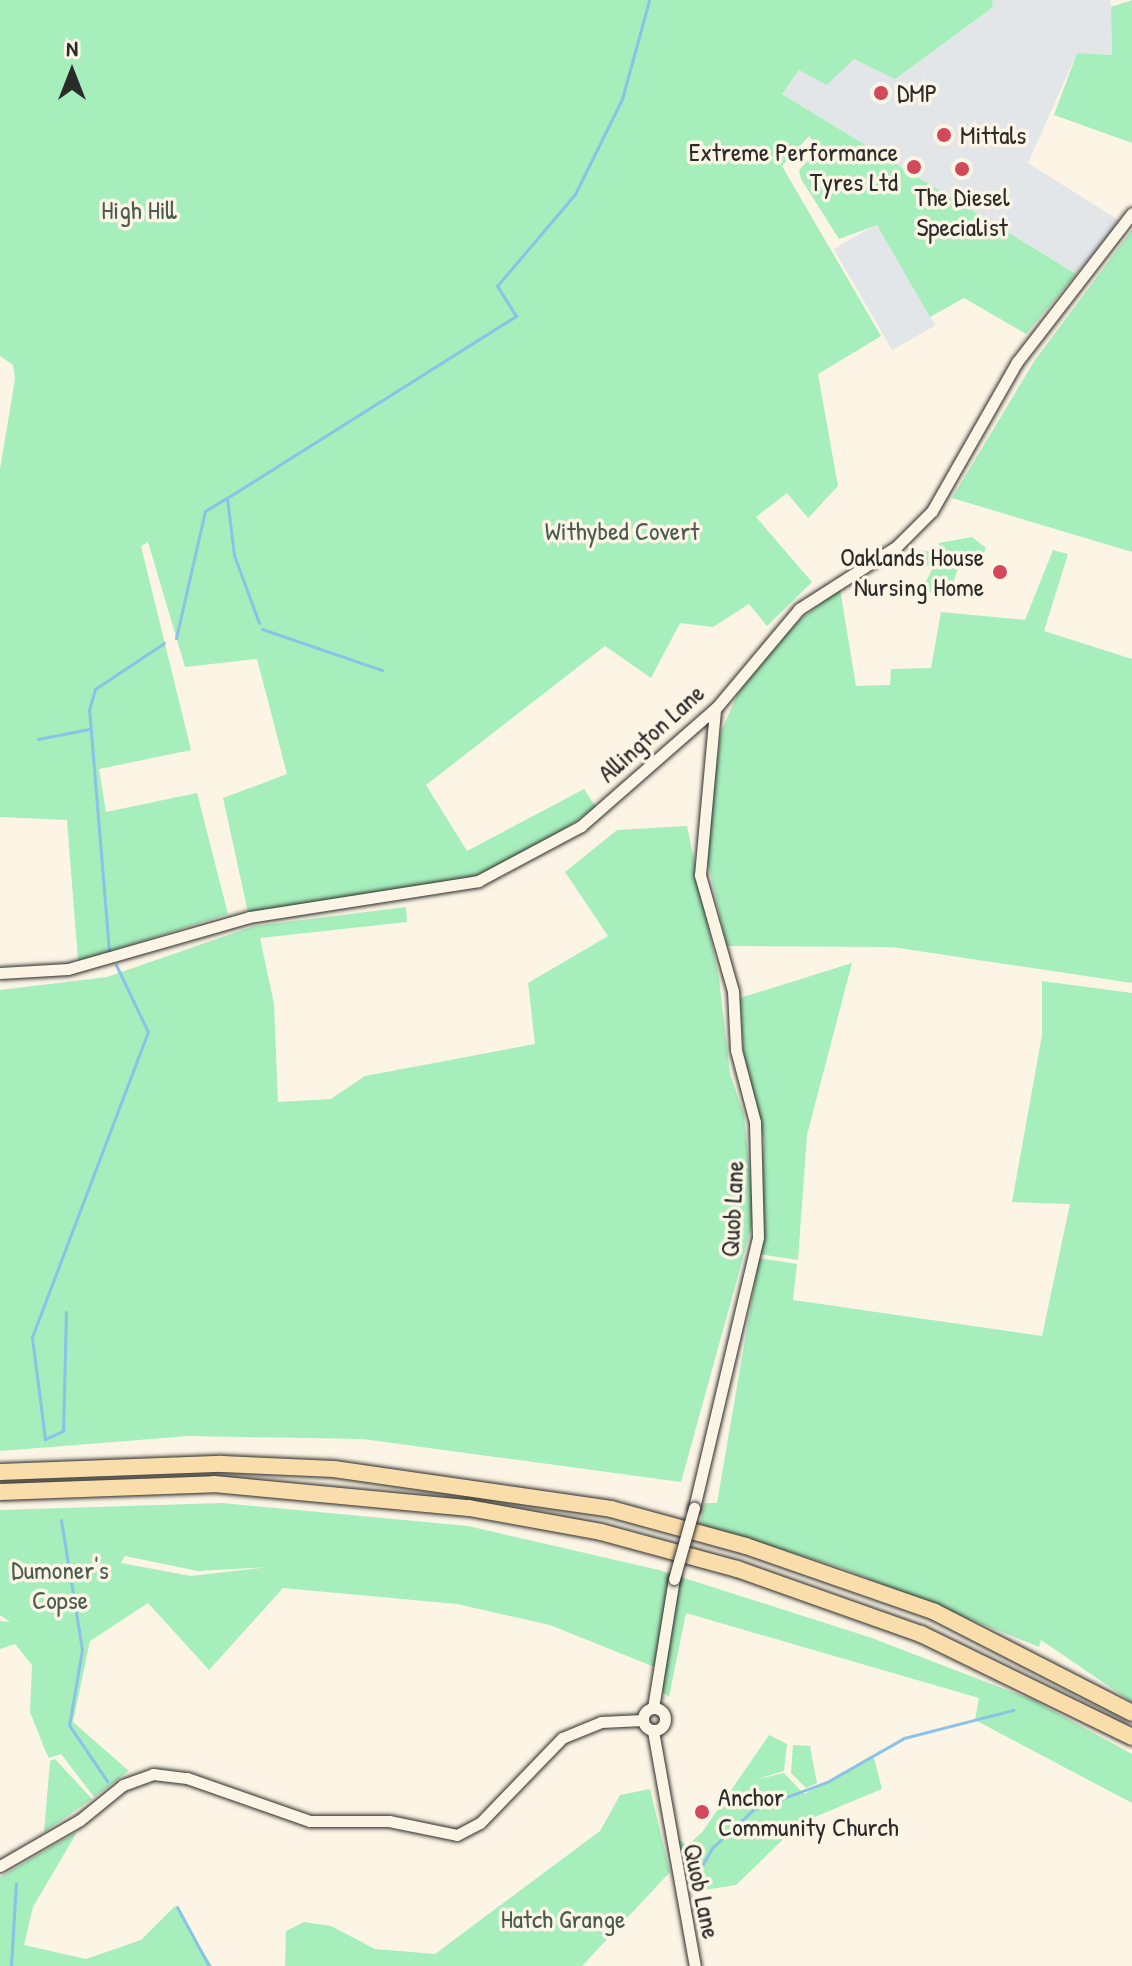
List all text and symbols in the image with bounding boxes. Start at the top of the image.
north arrow [32,32,112,112]
text: N [66,33,78,63]
place label: DMP [897,77,937,109]
marker: DMP [872,84,890,102]
place label: Mittals [960,119,1026,151]
marker: Mittals [935,126,953,144]
place label: Extreme Performance Tyres Ltd [689,136,898,198]
marker: Extreme Performance Tyres Ltd [905,158,923,176]
marker: The Diesel Specialist [953,160,971,178]
place label: The Diesel Specialist [914,181,1010,242]
park label: High Hill [101,194,177,226]
park label: Withybed Covert [545,515,699,547]
place label: Oaklands House Nursing Home [840,541,984,602]
marker: Oaklands House Nursing Home [991,563,1009,581]
street label: Allington Lane [591,677,711,789]
street label: Quob Lane [714,1160,750,1258]
park label: Dumoner's Copse [11,1554,109,1616]
place label: Anchor Community Church [718,1781,899,1842]
marker: Anchor Community Church [693,1803,711,1821]
street label: Quob Lane [677,1841,727,1941]
park label: Hatch Grange [501,1903,625,1935]

